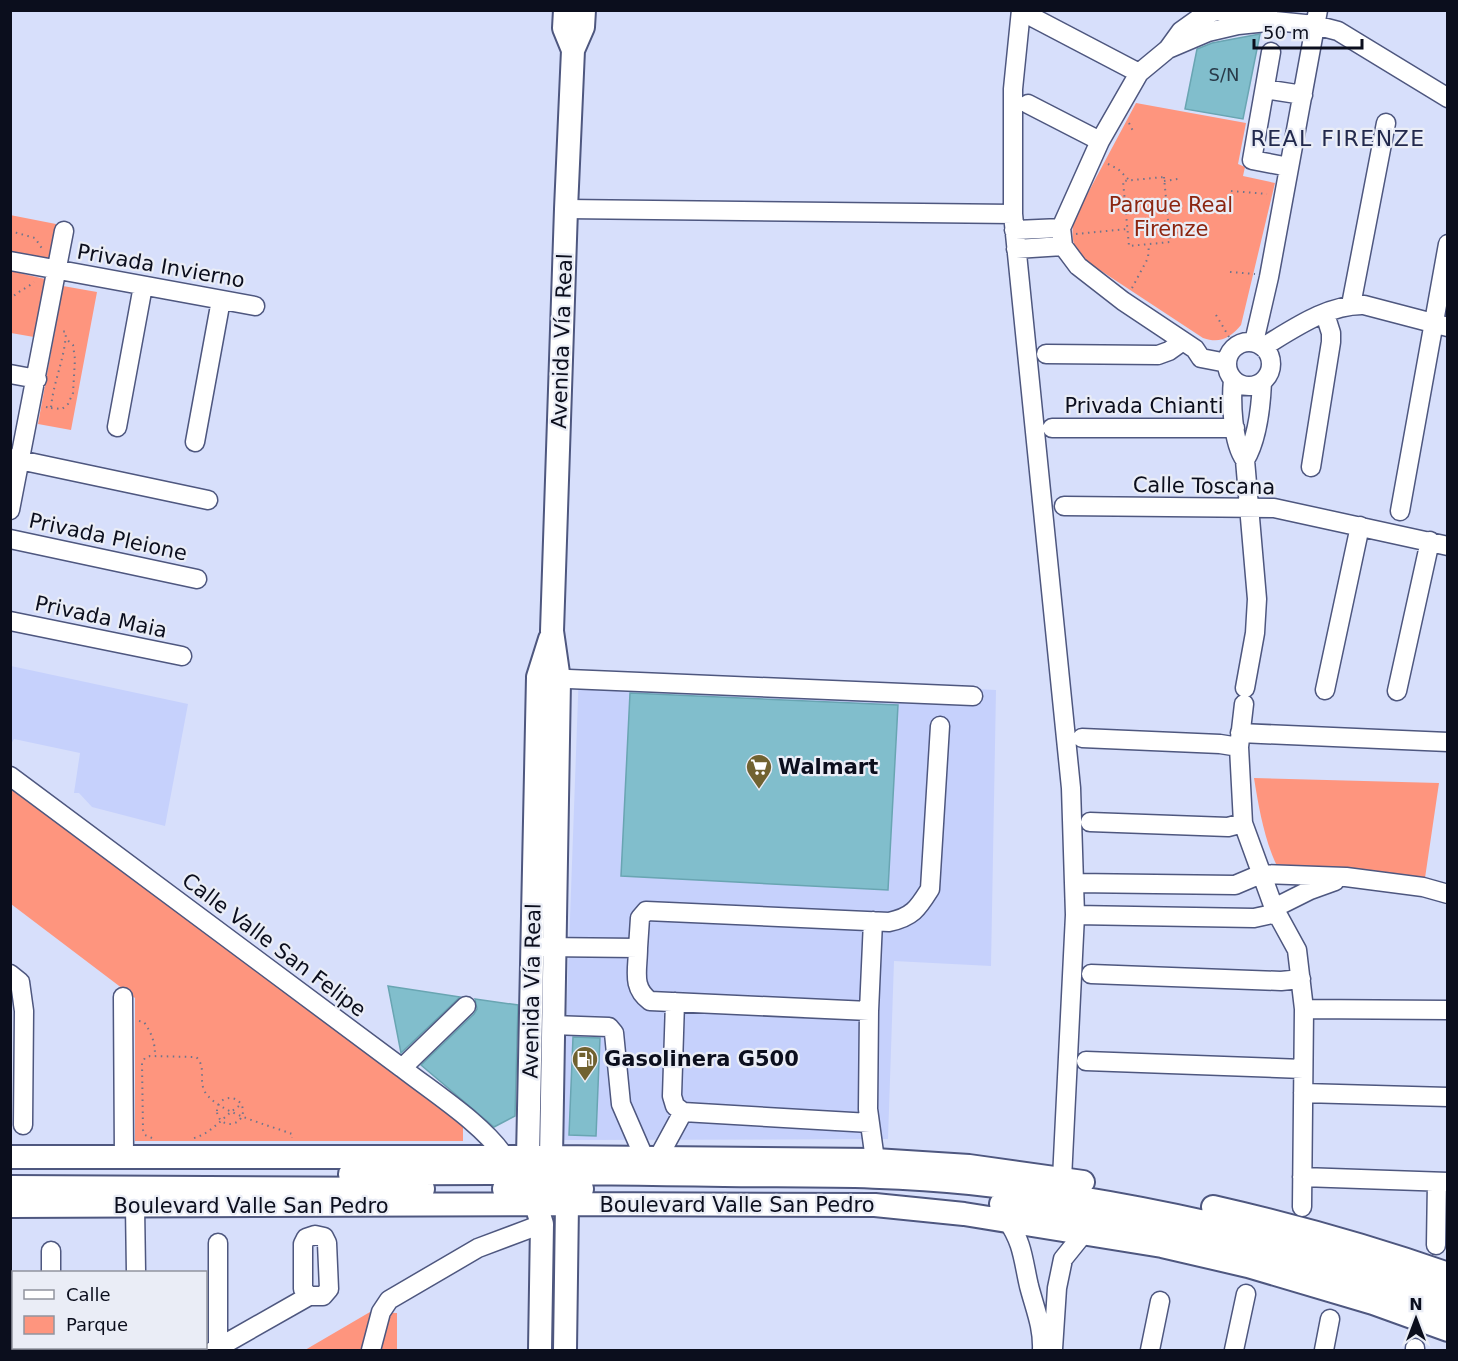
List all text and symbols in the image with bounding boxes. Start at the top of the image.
scale bar [1254,12,1362,50]
text: 50 m [1263,22,1309,43]
house number: S/N [1209,64,1239,85]
district label: REAL FIRENZE [1250,126,1426,151]
park label: Parque Real Firenze [1109,193,1233,241]
street label: Privada Invierno [75,239,247,293]
street label: Avenida Vía Real [547,253,577,429]
street label: Privada Chianti [1065,394,1224,418]
street label: Calle Toscana [1133,473,1275,499]
street label: Privada Pleione [27,508,189,566]
street label: Privada Maia [33,591,169,643]
supermarket icon: Walmart [744,752,774,790]
place label: Walmart [778,755,878,779]
street label: Calle Valle San Felipe [177,868,371,1022]
street label: Avenida Vía Real [518,903,546,1079]
fuel station icon: Gasolinera G500 [570,1044,600,1082]
place label: Gasolinera G500 [604,1047,799,1071]
street label: Boulevard Valle San Pedro [599,1193,875,1217]
street label: Boulevard Valle San Pedro [113,1194,389,1218]
legend [12,1271,207,1349]
text: Calle [66,1284,111,1305]
north arrow [1386,1289,1446,1349]
text: N [1409,1295,1423,1314]
text: Parque [66,1314,128,1335]

